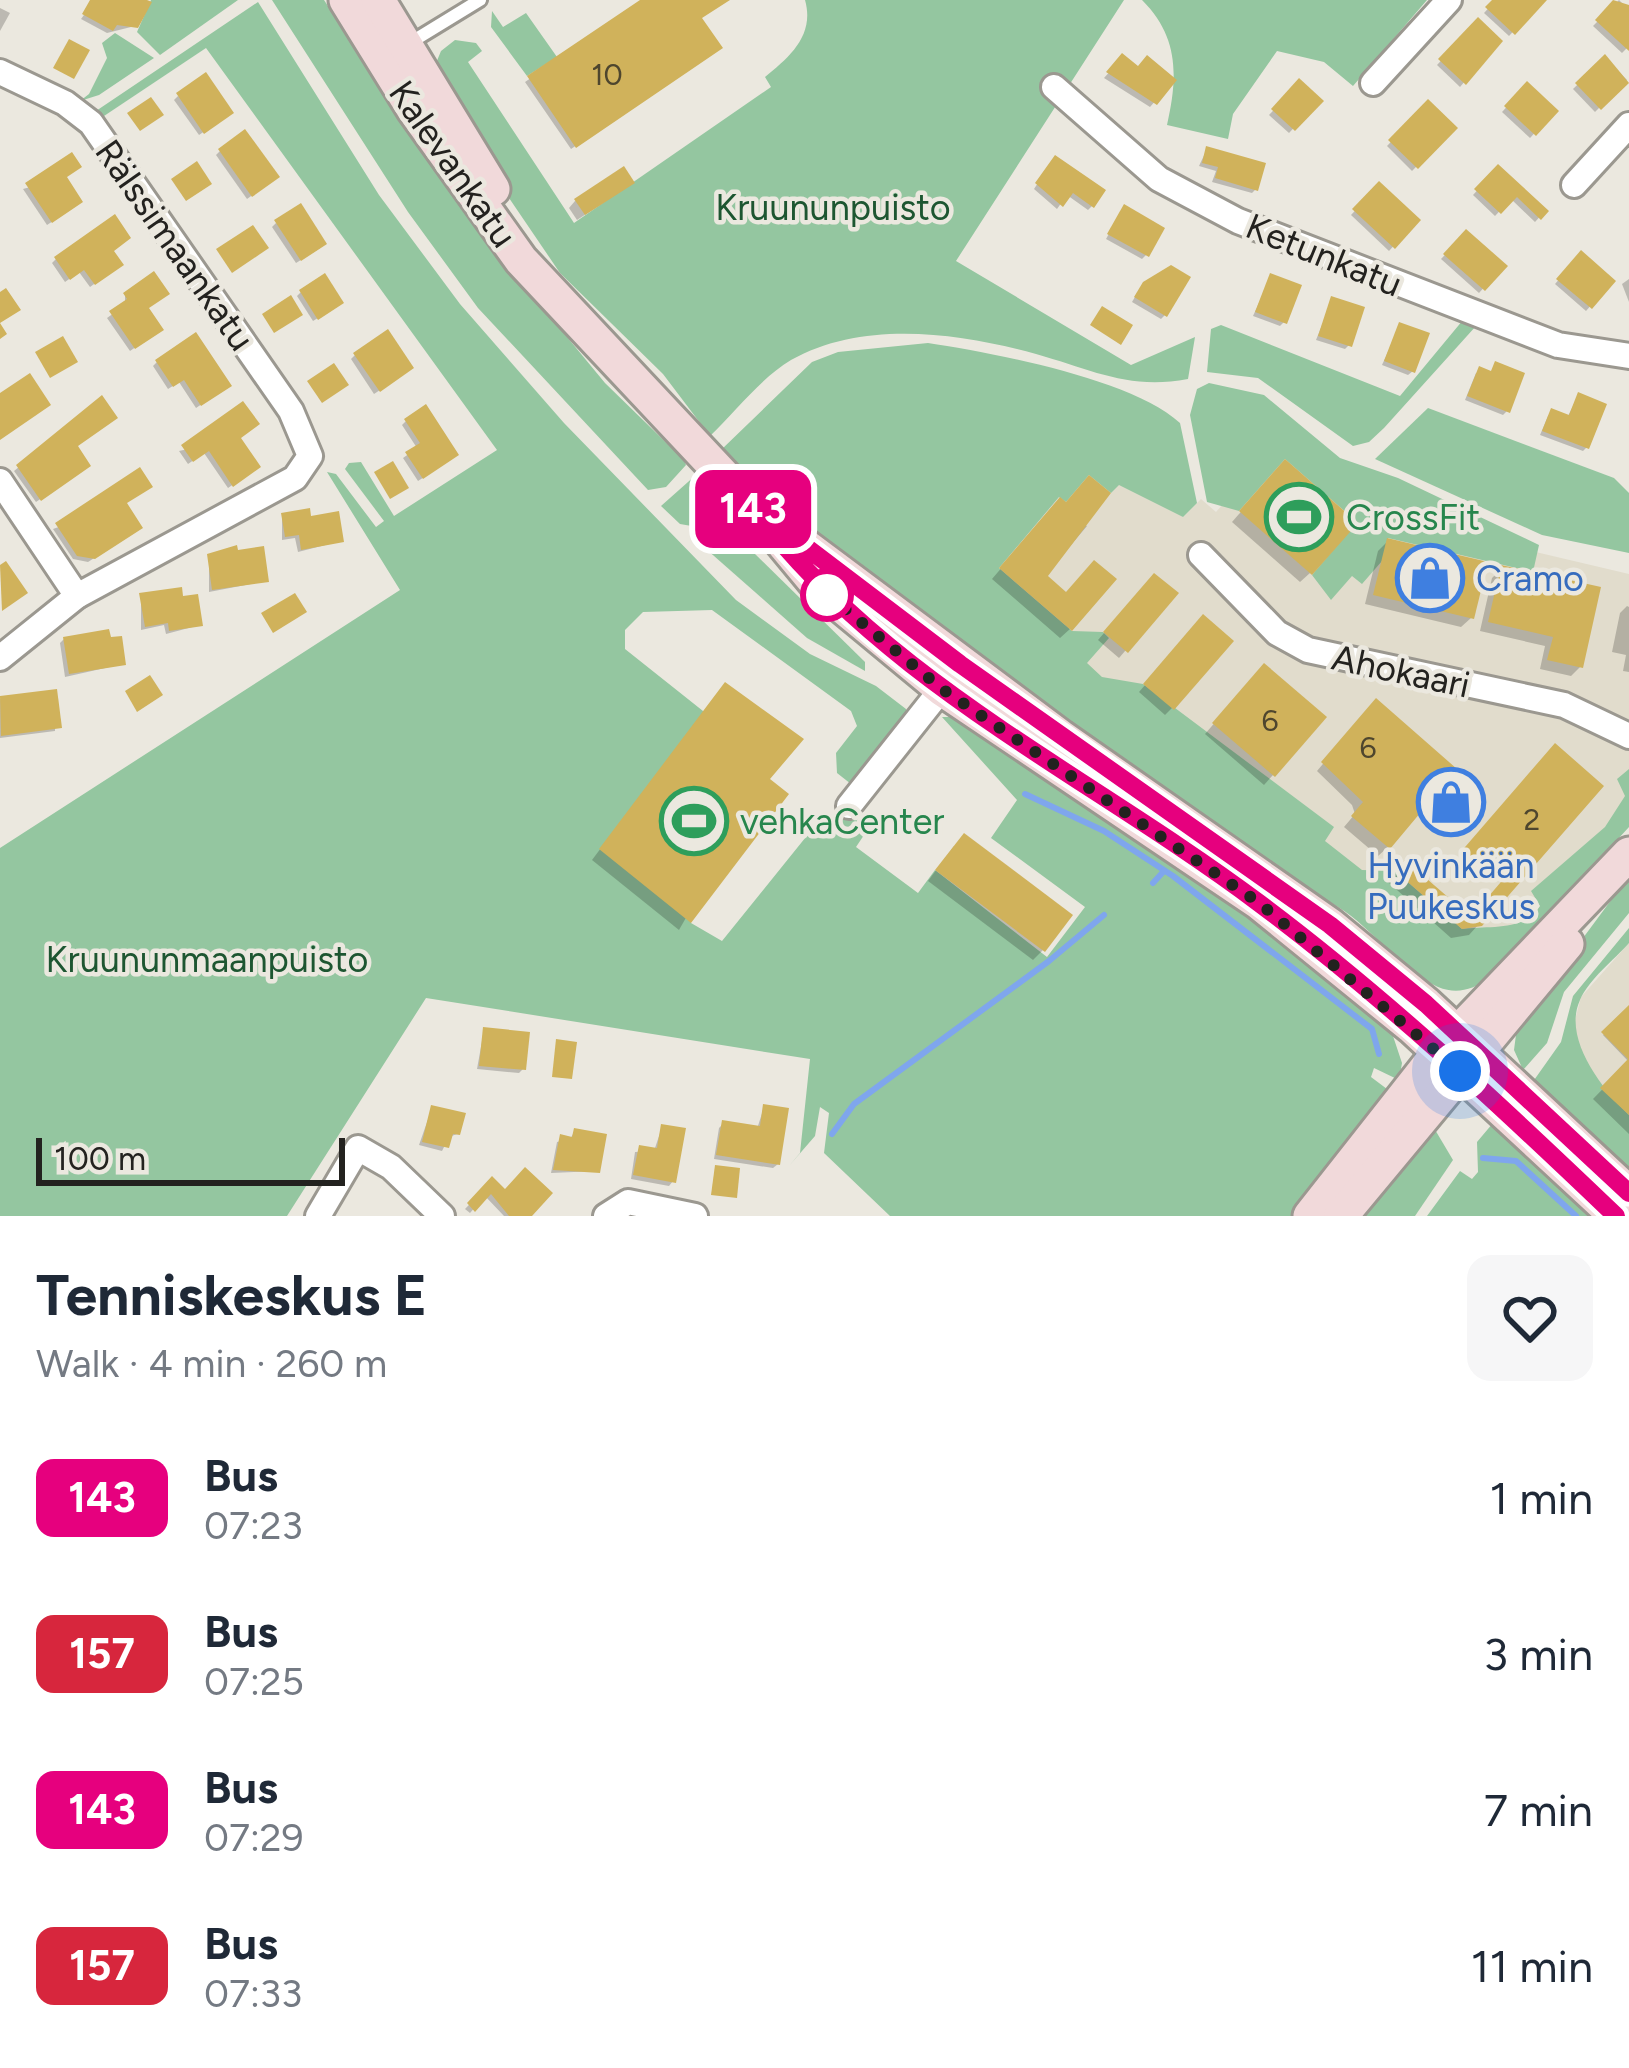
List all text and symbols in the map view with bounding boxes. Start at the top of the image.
house number: 10 [591,56,623,93]
street label: Kalevankatu [380,73,526,255]
street label: Rälssimaankatu [86,131,264,359]
park label: Kruununpuisto [715,186,951,229]
street label: Ketunkatu [1240,204,1408,306]
line badge: 143 [684,470,822,548]
sports icon: CrossFit [1264,482,1334,552]
text: 143 [719,483,787,534]
place label: CrossFit [1346,496,1480,539]
shop icon: Cramo [1395,543,1465,613]
place label: Cramo [1476,557,1584,600]
unlabelled marker [802,570,852,620]
street label: Ahokaari [1328,635,1474,707]
house number: 6 [1262,702,1279,739]
house number: 6 [1360,729,1377,766]
shop icon: Hyvinkään Puukeskus [1416,767,1486,837]
sports icon: vehkaCenter [659,786,729,856]
place label: vehkaCenter [740,800,945,843]
house number: 2 [1524,801,1540,838]
place label: Hyvinkään Puukeskus [1367,844,1535,928]
park label: Kruununmaanpuisto [46,938,368,981]
your location [1430,1041,1490,1101]
scale bar [36,1132,345,1185]
text: 100 m [54,1139,146,1178]
button: heart [1467,1255,1593,1381]
text: Tenniskeskus E [36,1261,427,1329]
text: Walk · 4 min · 260 m [36,1340,387,1387]
text: Bus [204,1448,278,1502]
text: 1 min [1489,1471,1593,1525]
text: 143 [68,1472,136,1523]
text: 07:23 [204,1502,303,1549]
text: Bus [204,1604,278,1658]
text: 3 min [1484,1627,1593,1681]
text: 157 [69,1628,135,1679]
text: 07:25 [204,1658,304,1705]
text: Bus [204,1760,278,1814]
text: 7 min [1484,1783,1593,1837]
text: 143 [68,1784,136,1835]
text: 07:29 [204,1814,304,1861]
text: Bus [204,1916,278,1970]
text: 11 min [1471,1939,1593,1993]
text: 157 [69,1940,135,1991]
text: 07:33 [204,1970,302,2017]

